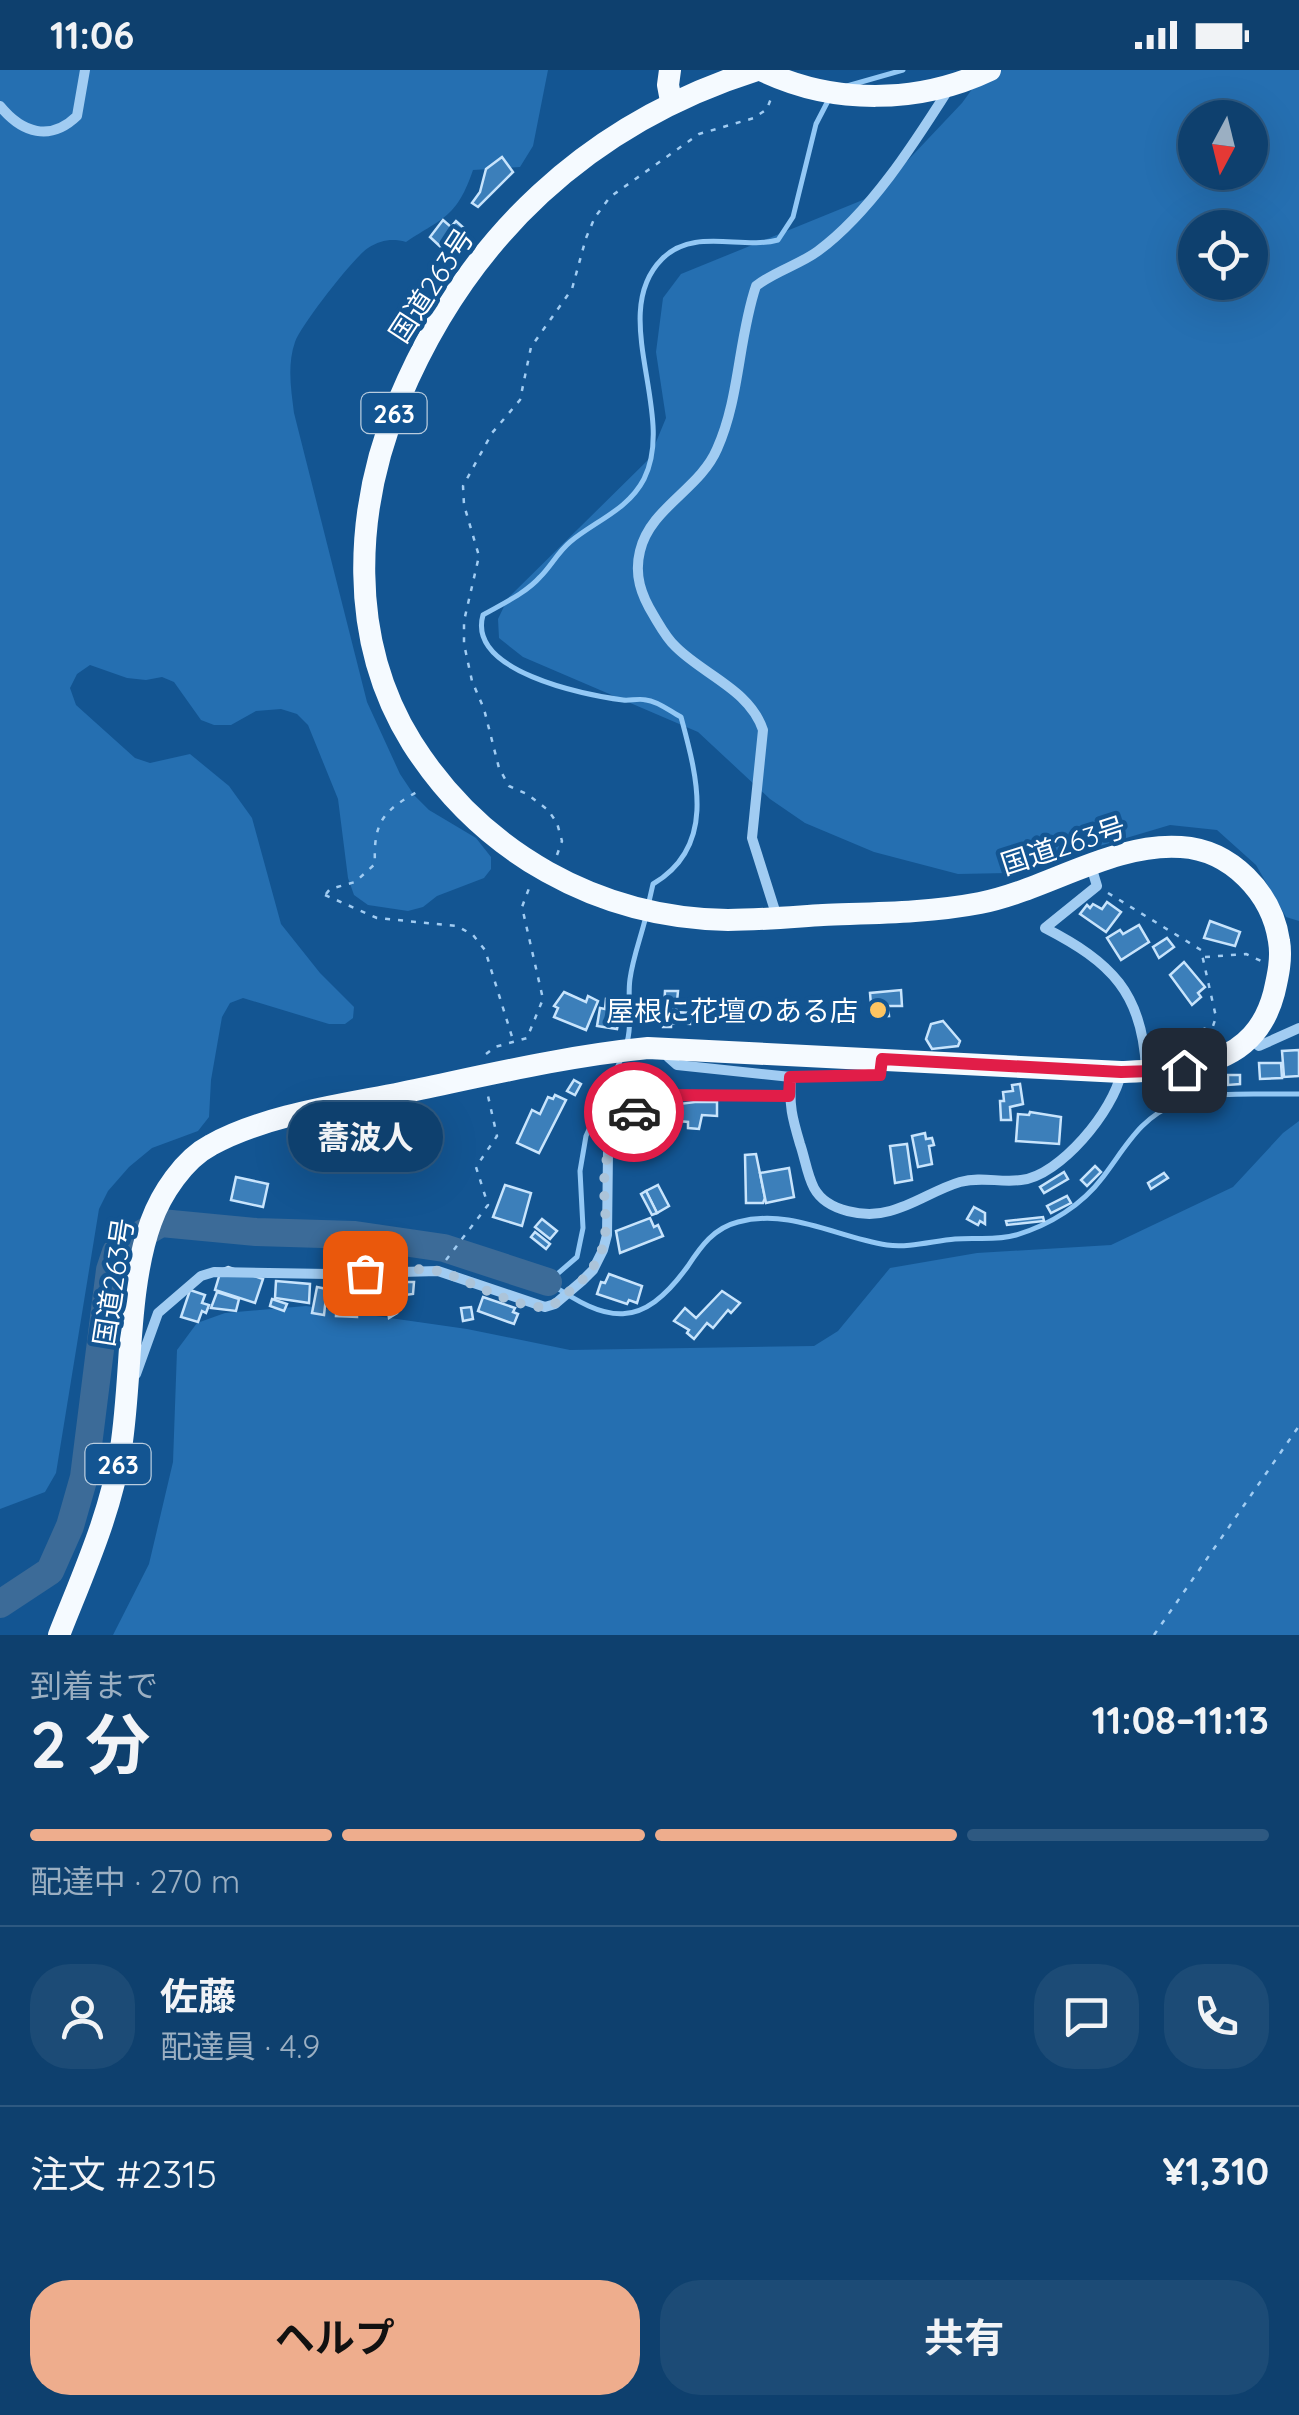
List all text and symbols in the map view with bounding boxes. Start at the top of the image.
text: 11:06 [50,11,134,59]
north arrow [1178,100,1268,190]
map controls [1178,100,1268,300]
button: locate [1178,210,1268,300]
street label: 国道263号 [381,221,481,349]
road number: 263 [362,393,426,433]
street label: 国道263号 [996,808,1130,882]
place label: 屋根に花壇のある店 [606,993,858,1028]
marker: 屋根に花壇のある店 [867,999,889,1021]
pin [1142,1028,1227,1113]
icon: home [1157,1043,1212,1098]
courier [584,1062,684,1162]
icon: car [607,1085,662,1140]
callout: 蕎波人 [288,1103,442,1173]
text: 蕎波人 [317,1117,414,1157]
street label: 国道263号 [86,1215,140,1349]
pin [323,1231,408,1316]
icon: bag [338,1246,393,1301]
road number: 263 [86,1444,150,1484]
text: 到着まで [30,1665,158,1705]
text: 11:08–11:13 [1092,1696,1269,1744]
text: 2 分 [30,1703,150,1784]
text: 配達中 · 270 m [30,1861,240,1901]
button: person [30,1964,135,2069]
button: chat [1034,1964,1139,2069]
button: phone [1164,1964,1269,2069]
text: 佐藤 [160,1972,236,2020]
text: 配達員 · 4.9 [160,2026,320,2066]
text: ¥1,310 [1163,2147,1269,2195]
text: 注文 #2315 [30,2150,217,2198]
button: ヘルプ [30,2280,640,2395]
button: 共有 [660,2280,1269,2395]

